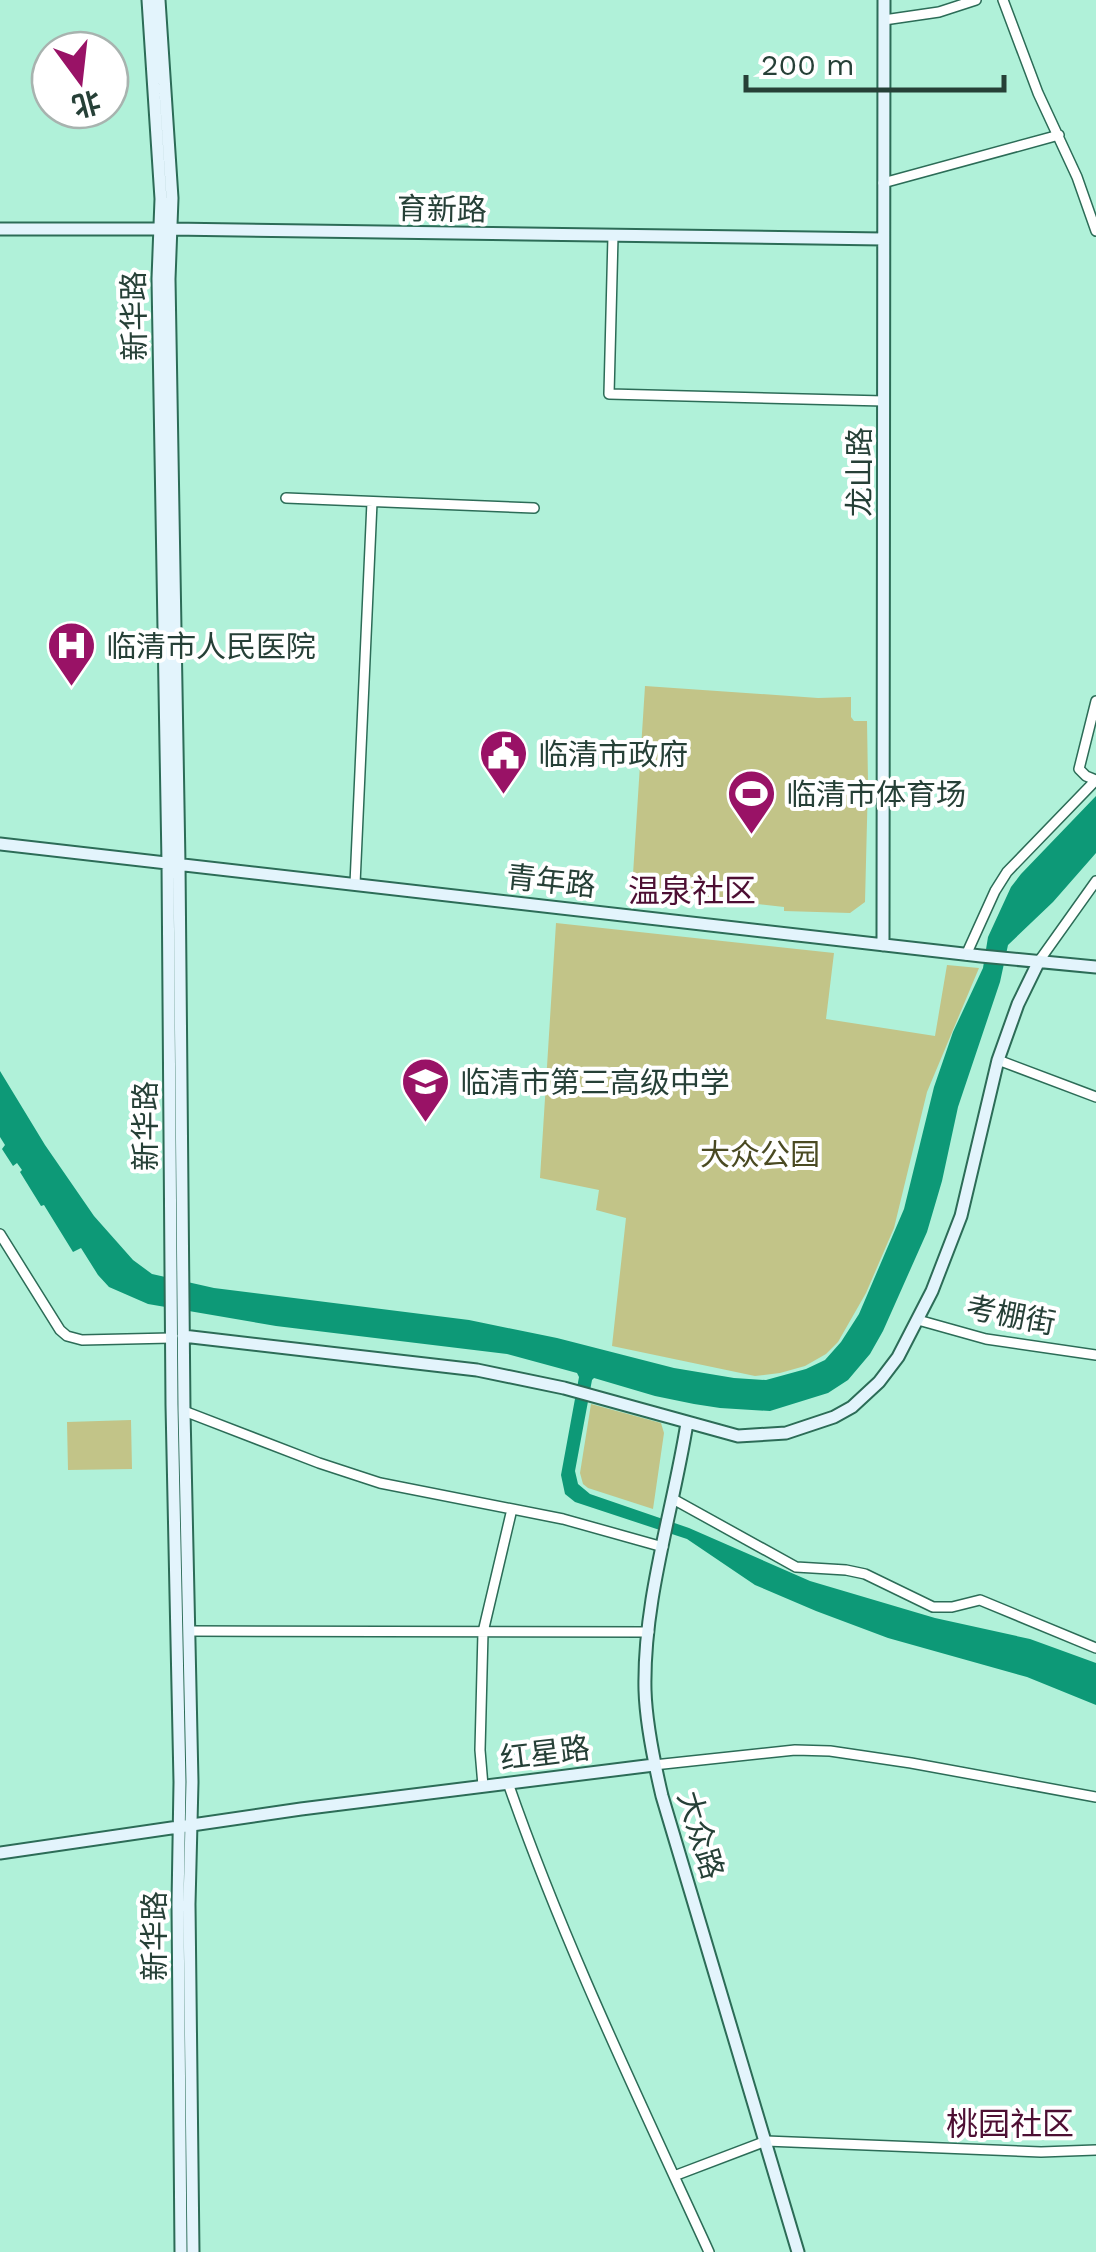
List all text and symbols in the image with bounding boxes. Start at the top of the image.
north arrow [30,30,130,130]
scale bar [746,30,1004,92]
text: 200 m [761,47,855,82]
text: 北 [69,84,104,123]
street label: 育新路 [397,191,487,227]
street label: 新华路 [116,271,152,361]
street label: 龙山路 [842,427,877,517]
hospital icon: 临清市人民医院 [45,620,97,688]
place label: 临清市人民医院 [106,629,316,664]
public building icon: 临清市政府 [477,728,529,796]
place label: 临清市政府 [538,737,688,772]
sports icon: 临清市体育场 [725,768,777,836]
place label: 临清市体育场 [786,777,966,812]
street label: 青年路 [504,859,598,903]
district label: 温泉社区 [628,872,756,910]
school or university icon: 临清市第三高级中学 [399,1056,451,1124]
place label: 临清市第三高级中学 [460,1065,730,1100]
street label: 新华路 [128,1081,163,1171]
park label: 大众公园 [700,1137,820,1172]
street label: 考棚街 [963,1289,1059,1341]
street label: 红星路 [498,1730,592,1776]
street label: 大众路 [671,1787,731,1883]
street label: 新华路 [137,1891,172,1981]
district label: 桃园社区 [946,2105,1074,2143]

